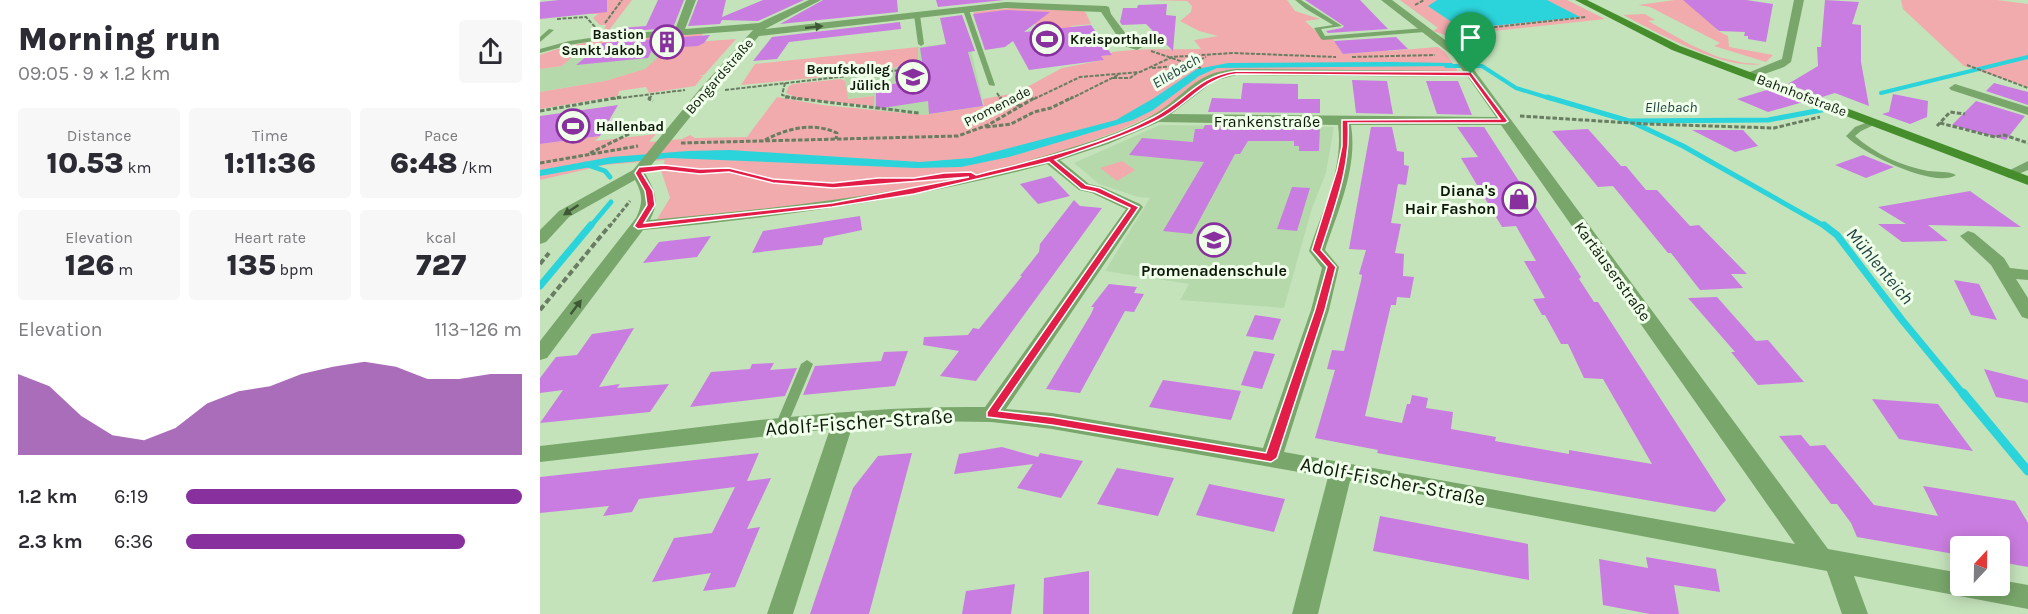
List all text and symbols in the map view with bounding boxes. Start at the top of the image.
pin [1445,12,1496,74]
text: Morning run [18,20,221,58]
button: share [459,20,522,83]
sports icon: Kreisporthalle [1029,21,1065,57]
icon: arrive [1454,21,1487,54]
one-way arrow [804,22,823,31]
building icon: Bastion Sankt Jakob [649,24,685,60]
place label: Bastion Sankt Jakob [562,26,644,59]
place label: Kreisporthalle [1070,31,1164,48]
street label: Bongardstraße [682,35,757,118]
water label: Ellebach [1149,50,1203,92]
school or university icon: Berufskolleg Jülich [895,59,931,95]
place label: Berufskolleg Jülich [807,61,890,94]
text: 09:05 · 9 × 1.2 km [18,62,170,85]
street label: Bahnhofstraße [1754,71,1849,120]
street label: Promenade [961,82,1033,130]
water label: Ellebach [1645,98,1697,116]
sports icon: Hallenbad [555,108,591,144]
street label: Frankenstraße [1214,112,1320,131]
place label: Hallenbad [596,118,664,135]
text: Distance [67,126,131,145]
text: Time [252,126,288,145]
text: Pace [424,126,458,145]
text: 10.53 [47,145,124,181]
text: 1:11:36 [224,145,316,181]
text: 6:48 [390,145,458,181]
text: km [124,158,151,177]
text: /km [458,158,492,177]
place label: Diana's Hair Fashon [1405,181,1496,218]
shop icon: Diana's Hair Fashon [1501,181,1537,217]
one-way arrow [563,204,579,216]
street label: Kartäuserstraße [1570,218,1655,325]
school or university icon: Promenadenschule [1196,222,1232,258]
water label: Mühlenteich [1842,223,1918,309]
text: Elevation [65,228,133,247]
text: Heart rate [234,228,306,247]
text: kcal [426,228,456,247]
text: 126 [65,247,115,283]
text: 135 [227,247,276,283]
text: 727 [416,247,466,283]
text: m [115,260,133,279]
text: bpm [276,260,313,279]
place label: Promenadenschule [1141,261,1287,280]
one-way arrow [569,300,581,315]
text: Elevation [18,318,103,341]
text: 113–126 m [434,318,522,341]
street label: Adolf-Fischer-Straße [765,404,954,441]
street label: Adolf-Fischer-Straße [1298,452,1487,511]
text: 1.2 km [18,485,77,508]
text: 6:19 [114,485,148,508]
text: 2.3 km [18,530,83,553]
text: 6:36 [114,530,153,553]
north arrow [1950,536,2010,596]
map controls [1950,536,2010,596]

